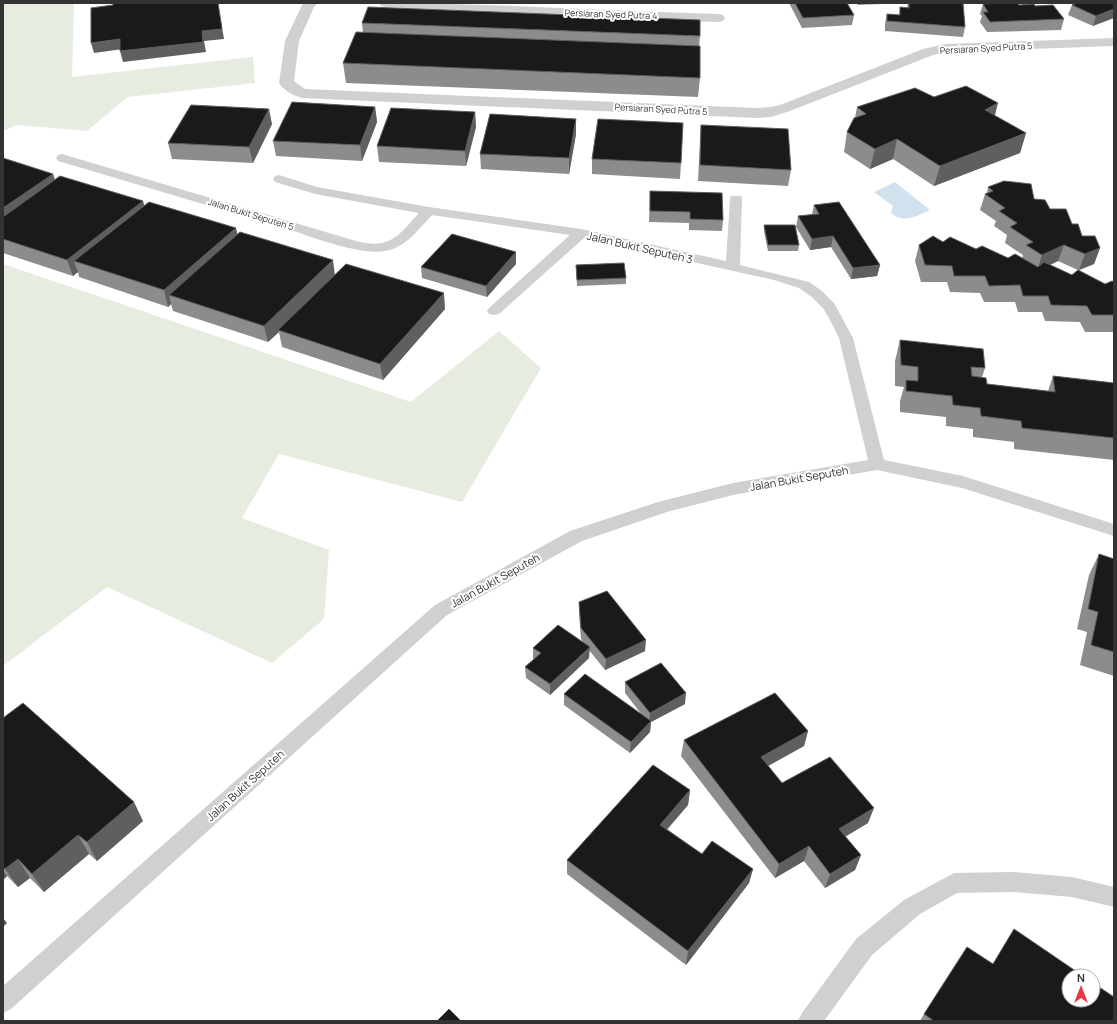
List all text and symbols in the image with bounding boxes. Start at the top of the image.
street label: Persiaran Syed Putra 4 [564,6,658,22]
street label: Persiaran Syed Putra 5 [939,39,1033,57]
street label: Persiaran Syed Putra 5 [614,100,708,118]
street label: Jalan Bukit Seputeh 5 [207,195,295,233]
street label: Jalan Bukit Seputeh 3 [586,228,694,266]
street label: Jalan Bukit Seputeh [749,462,849,494]
street label: Jalan Bukit Seputeh [448,549,542,611]
street label: Jalan Bukit Seputeh [203,746,287,824]
north arrow [1061,968,1101,1008]
text: N [1077,970,1085,985]

